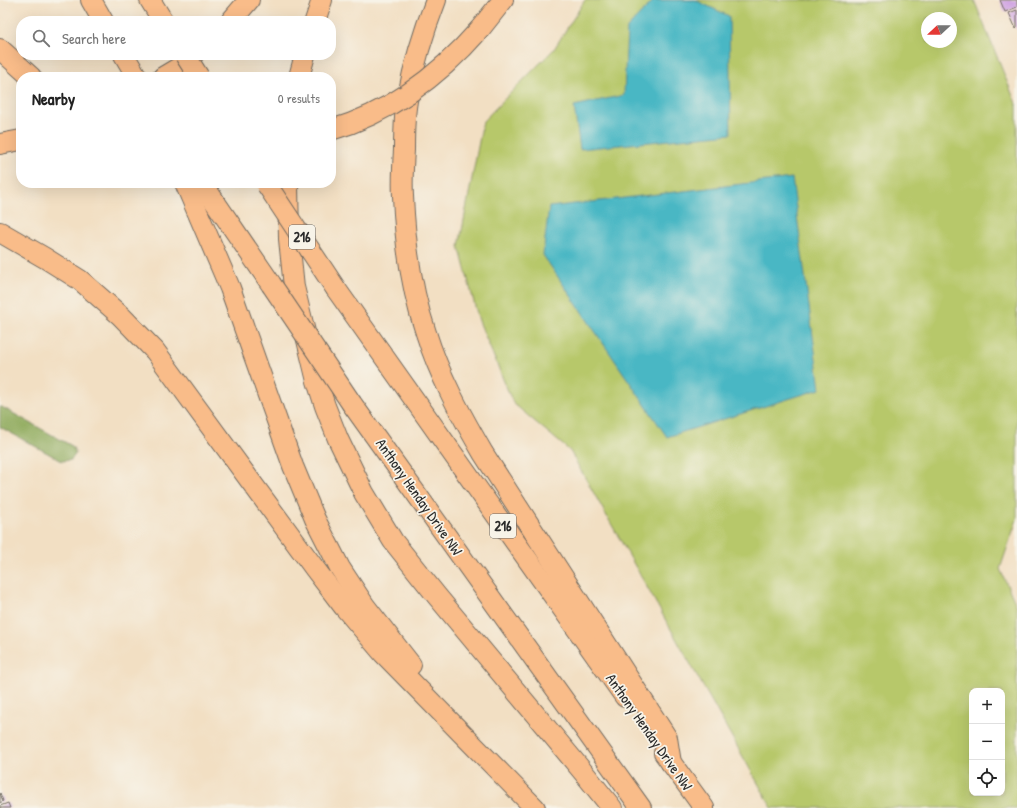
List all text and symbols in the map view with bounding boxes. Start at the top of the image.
north arrow [921,12,957,48]
search box [16,16,336,60]
icon: search [30,27,52,49]
text: Search here [62,28,126,49]
text: Nearby [32,87,75,110]
text: 0 results [278,89,320,107]
road number: 216 [289,225,315,249]
street label: Anthony Henday Drive NW [371,434,468,560]
road number: 216 [490,514,516,538]
street label: Anthony Henday Drive NW [601,669,698,795]
map controls [969,688,1005,796]
button: + [969,688,1005,724]
button: − [969,724,1005,760]
button: locate [969,760,1005,796]

